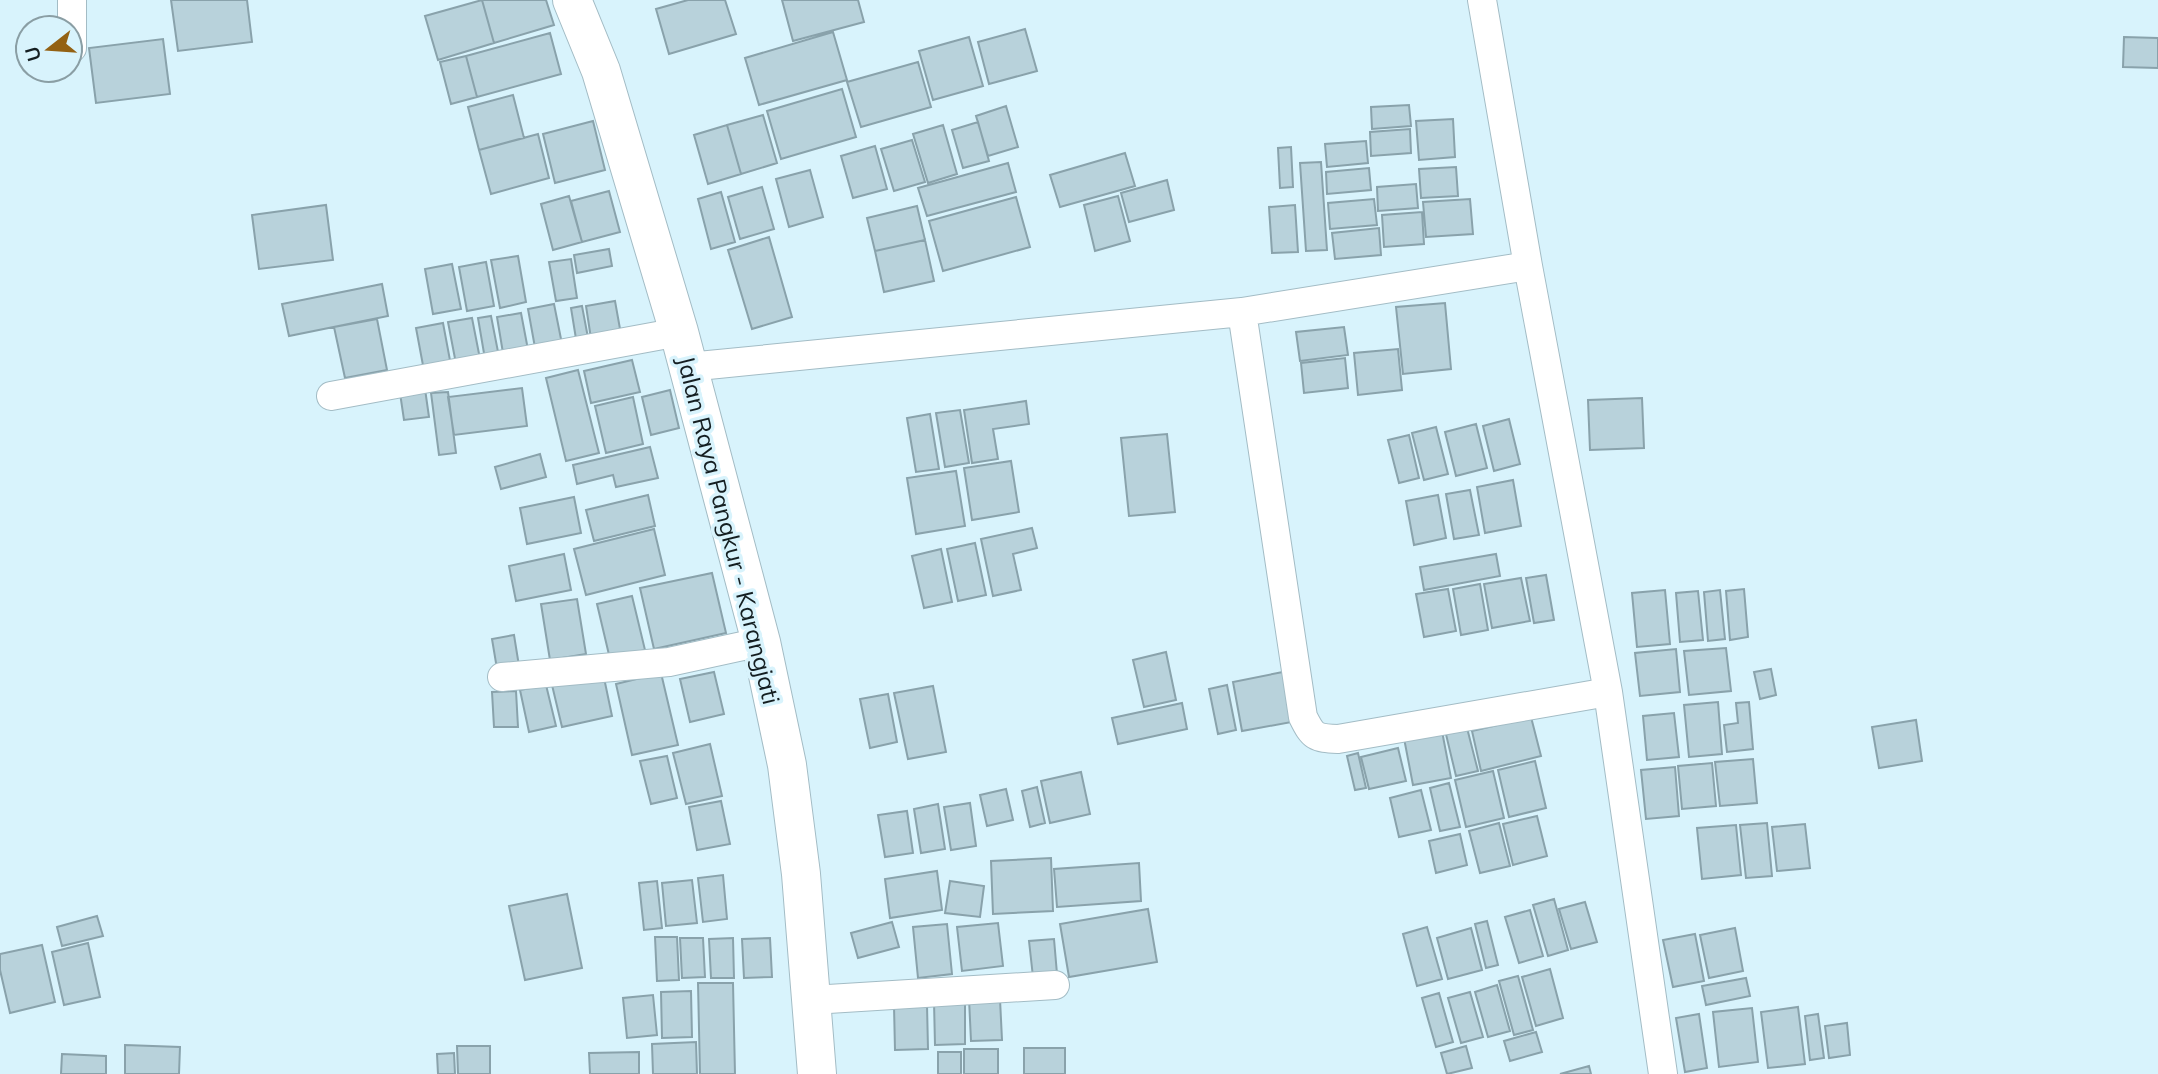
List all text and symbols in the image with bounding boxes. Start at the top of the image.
north arrow [14,14,84,84]
text: U [19,44,46,64]
street label: Jalan Raya Pangkur - Karangjati [671,353,787,707]

